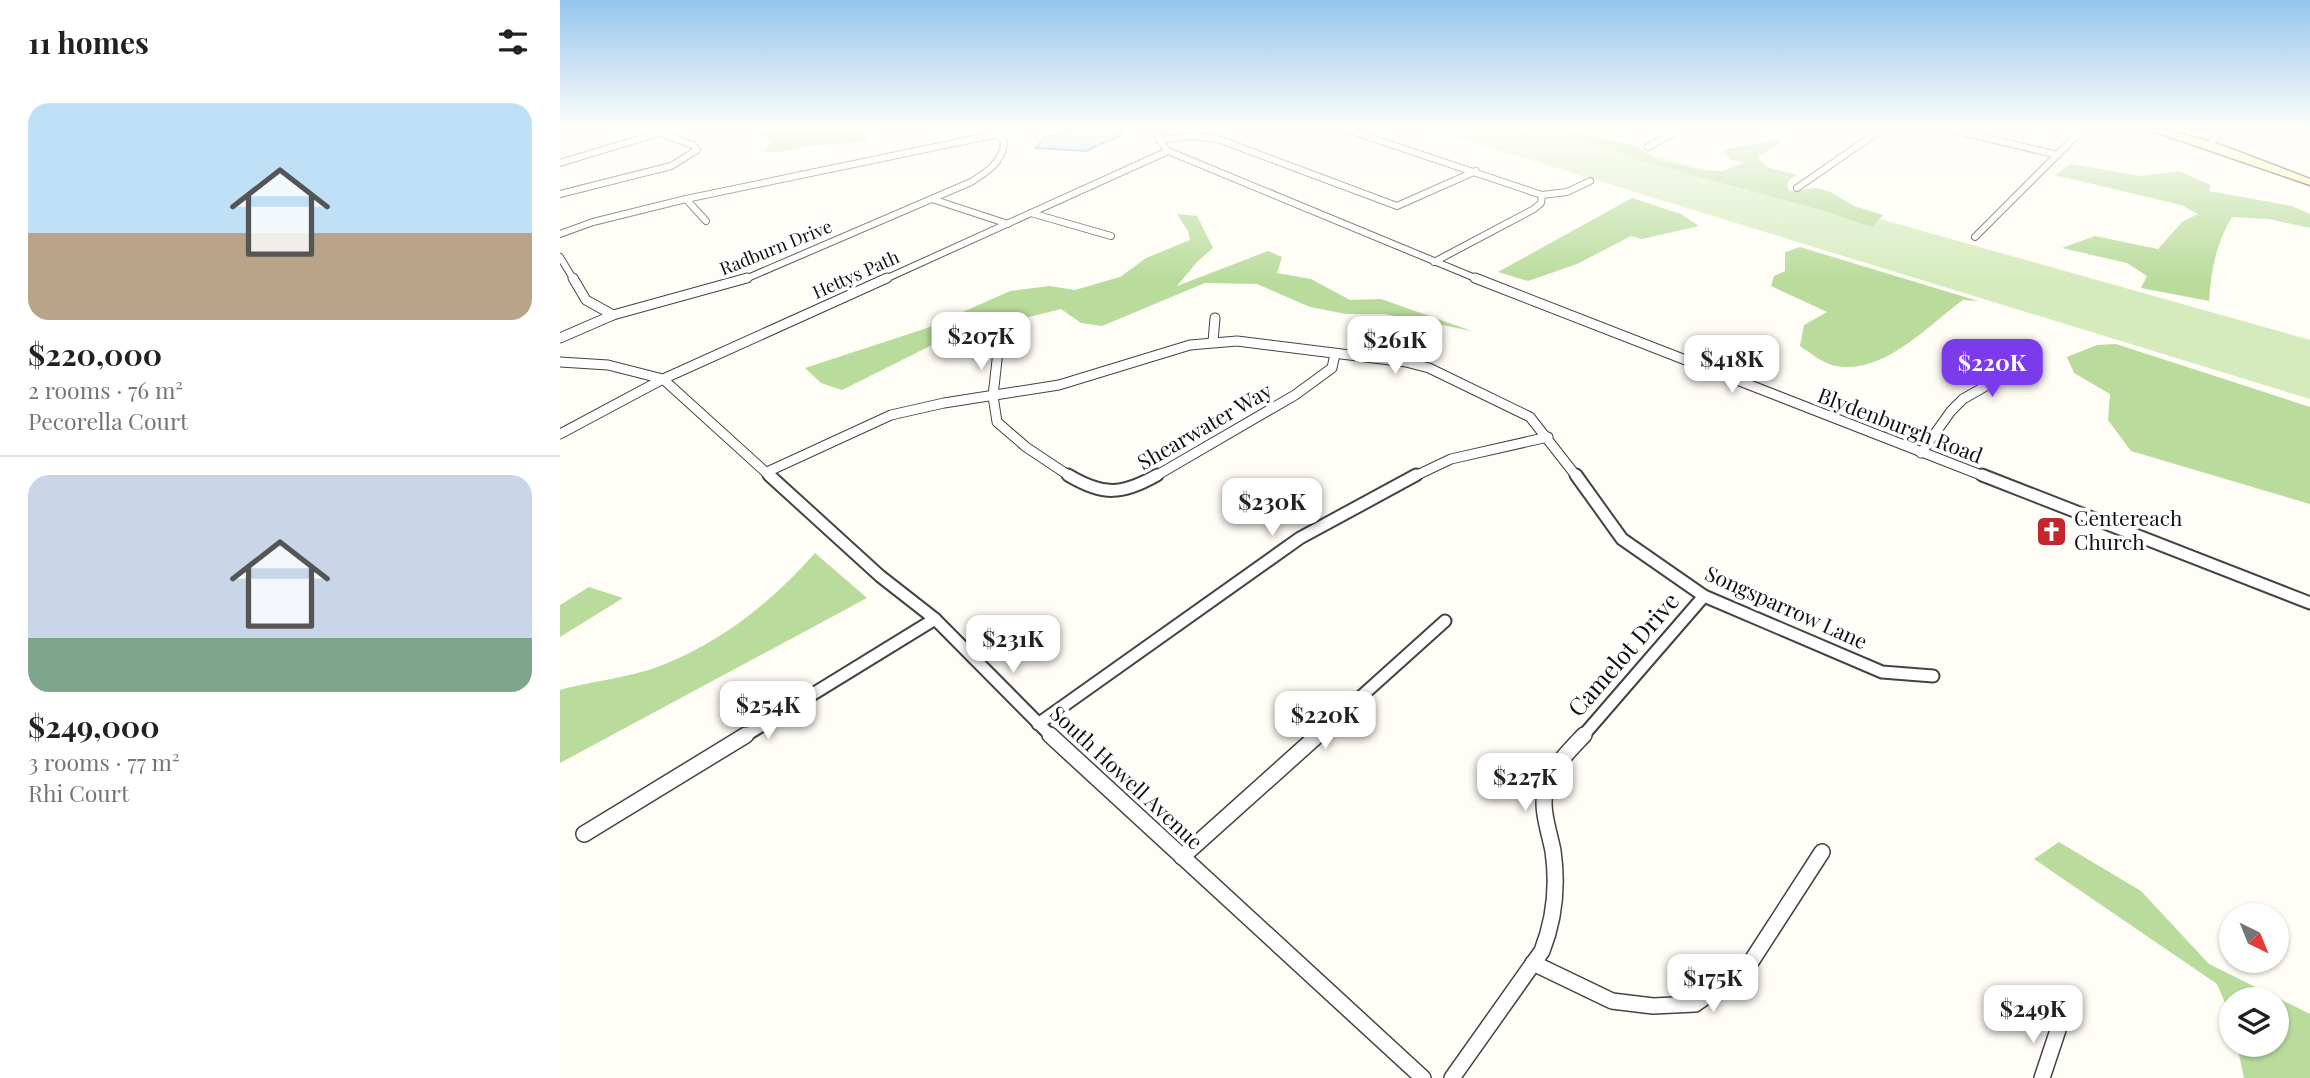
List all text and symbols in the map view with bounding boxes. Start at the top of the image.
text: 11 homes [28,22,149,62]
icon: filters [494,23,532,61]
icon: home [217,149,343,275]
street label: Radburn Drive [716,214,835,280]
street label: Hettys Path [809,244,903,304]
pin: $207K [932,312,1030,372]
pin: $261K [1346,316,1444,376]
text: $207K [948,319,1014,350]
text: $261K [1363,323,1427,354]
text: $220,000 [28,334,162,374]
pin: $418K [1683,336,1781,395]
pin: $220K [1943,340,2041,399]
text: $418K [1700,342,1764,373]
text: $220K [1958,346,2026,377]
text: 2 rooms · 76 m² [28,374,183,405]
street label: Shearwater Way [1132,375,1277,475]
street label: Blydenburgh Road [1814,380,1987,468]
text: Pecorella Court [28,405,188,436]
pin: $230K [1223,478,1321,538]
text: $230K [1238,485,1306,516]
place label: Centereach Church [2074,503,2183,555]
church icon: Centereach Church [2034,514,2068,548]
icon: home [217,521,343,647]
street label: Songsparrow Lane [1701,558,1872,654]
street label: Camelot Drive [1560,585,1685,722]
pin: $231K [964,616,1062,675]
text: $231K [982,622,1044,653]
pin: $254K [719,682,817,741]
text: $254K [736,688,800,719]
pin: $220K [1276,692,1374,751]
street label: South Howell Avenue [1045,698,1210,855]
text: $220K [1291,698,1359,729]
text: $249,000 [28,706,160,746]
text: 3 rooms · 77 m² [28,746,180,777]
pin: $227K [1476,754,1574,813]
text: $227K [1493,760,1557,791]
text: Rhi Court [28,777,129,808]
north arrow [2219,903,2289,973]
map controls [2219,903,2289,1057]
pin: $175K [1664,954,1762,1014]
text: $175K [1683,961,1743,992]
pin: $249K [1984,986,2082,1045]
button: layers [2219,987,2289,1057]
text: $249K [2000,992,2066,1023]

